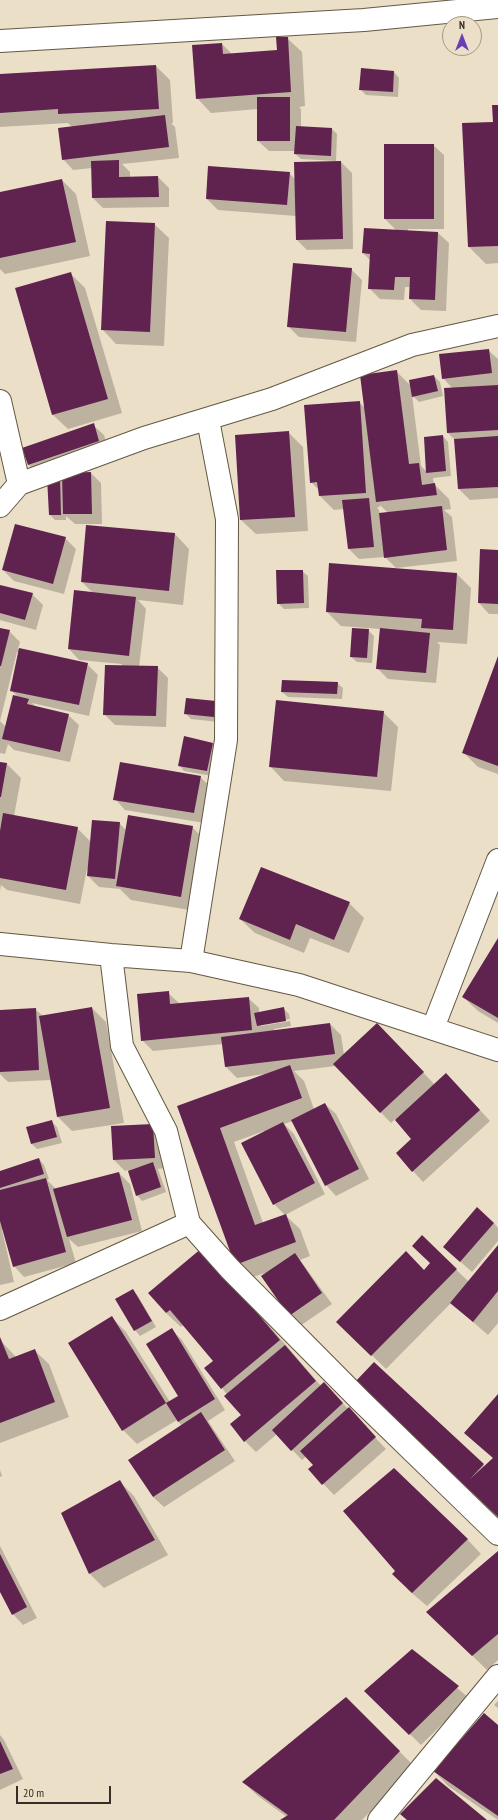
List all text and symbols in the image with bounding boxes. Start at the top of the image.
north arrow [442,16,482,56]
text: N [459,18,465,32]
scale bar [18,1778,113,1804]
text: 20 m [23,1785,44,1800]

